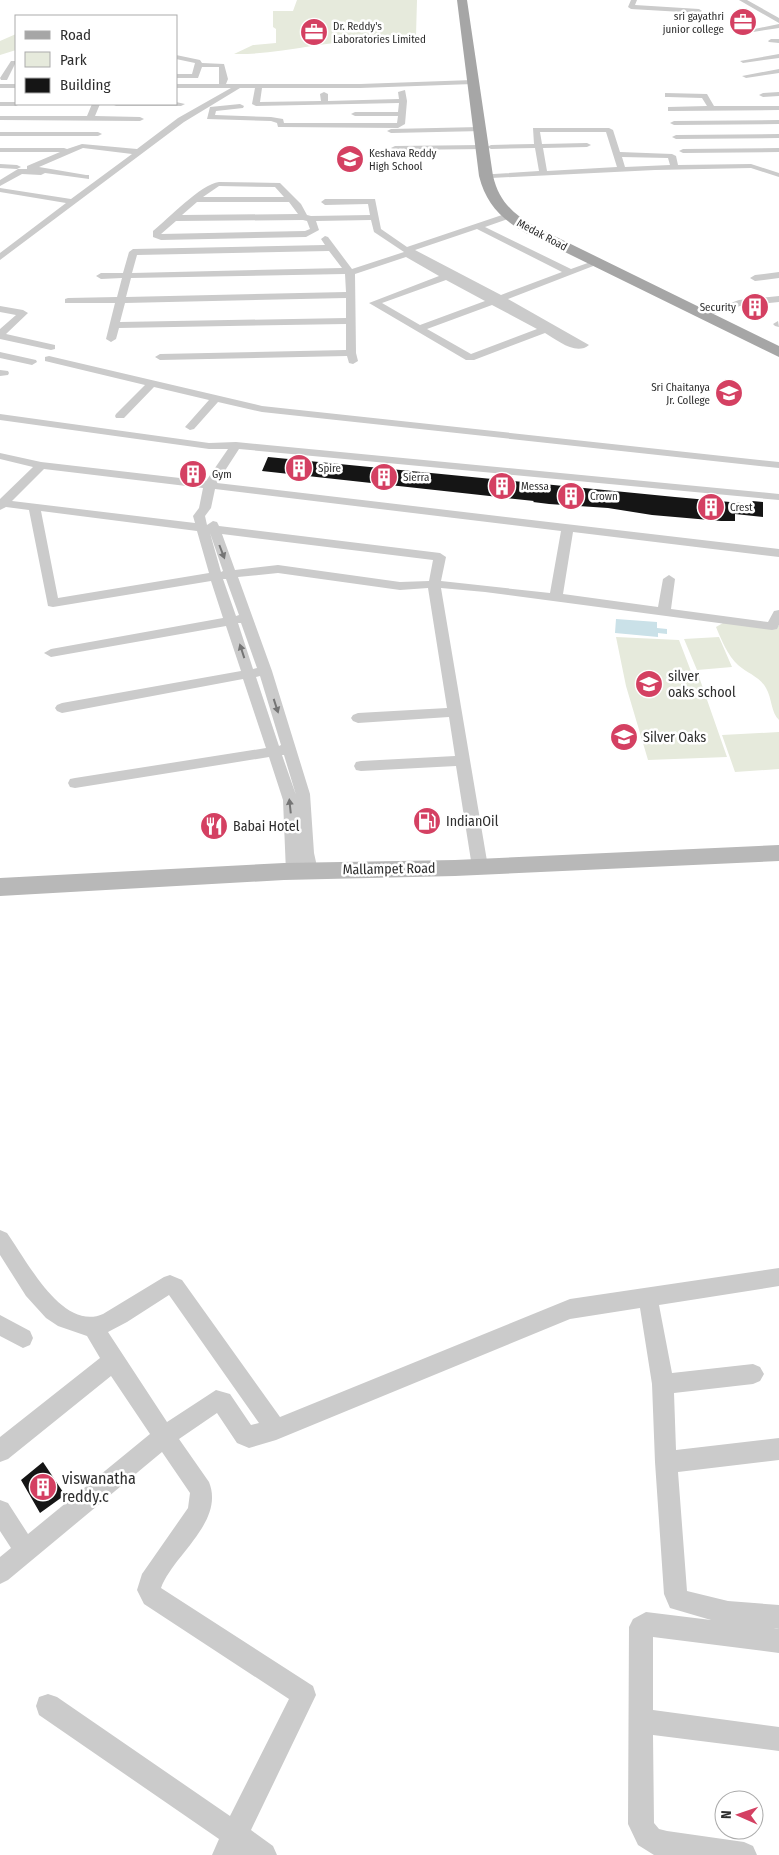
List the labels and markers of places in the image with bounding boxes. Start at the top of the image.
office icon: sri gayathri junior college [728,7,758,37]
place label: sri gayathri junior college [662,10,724,36]
office icon: Dr. Reddy's Laboratories Limited [299,17,329,47]
place label: Dr. Reddy's Laboratories Limited [333,20,426,46]
school or university icon: Keshava Reddy High School [335,144,365,174]
place label: Keshava Reddy High School [369,147,437,173]
building icon: Security [740,292,770,322]
place label: Security [700,301,736,314]
school or university icon: Sri Chaitanya Jr. College [714,378,744,408]
place label: Sri Chaitanya Jr. College [651,381,710,407]
building icon: Spire [284,453,314,483]
building icon: Gym [178,459,208,489]
place label: Spire [318,462,341,475]
building icon: Sierra [369,462,399,492]
place label: Gym [212,468,232,481]
place label: Sierra [403,471,429,484]
building icon: Messa [487,471,517,501]
place label: Messa [521,480,549,493]
building icon: Crown [556,481,586,511]
place label: Crown [590,490,618,503]
building icon: Crest [696,492,726,522]
place label: Crest [730,501,753,514]
place label: silver oaks school [668,668,736,701]
school or university icon: silver oaks school [634,669,664,699]
school or university icon: Silver Oaks [609,722,639,752]
place label: Silver Oaks [643,729,706,746]
fuel station icon: IndianOil [412,806,442,836]
restaurant icon: Babai Hotel [199,811,229,841]
place label: IndianOil [446,813,499,830]
place label: Babai Hotel [233,818,300,835]
place label: viswanatha reddy.c [62,1469,136,1506]
building icon: viswanatha reddy.c [28,1472,58,1502]

